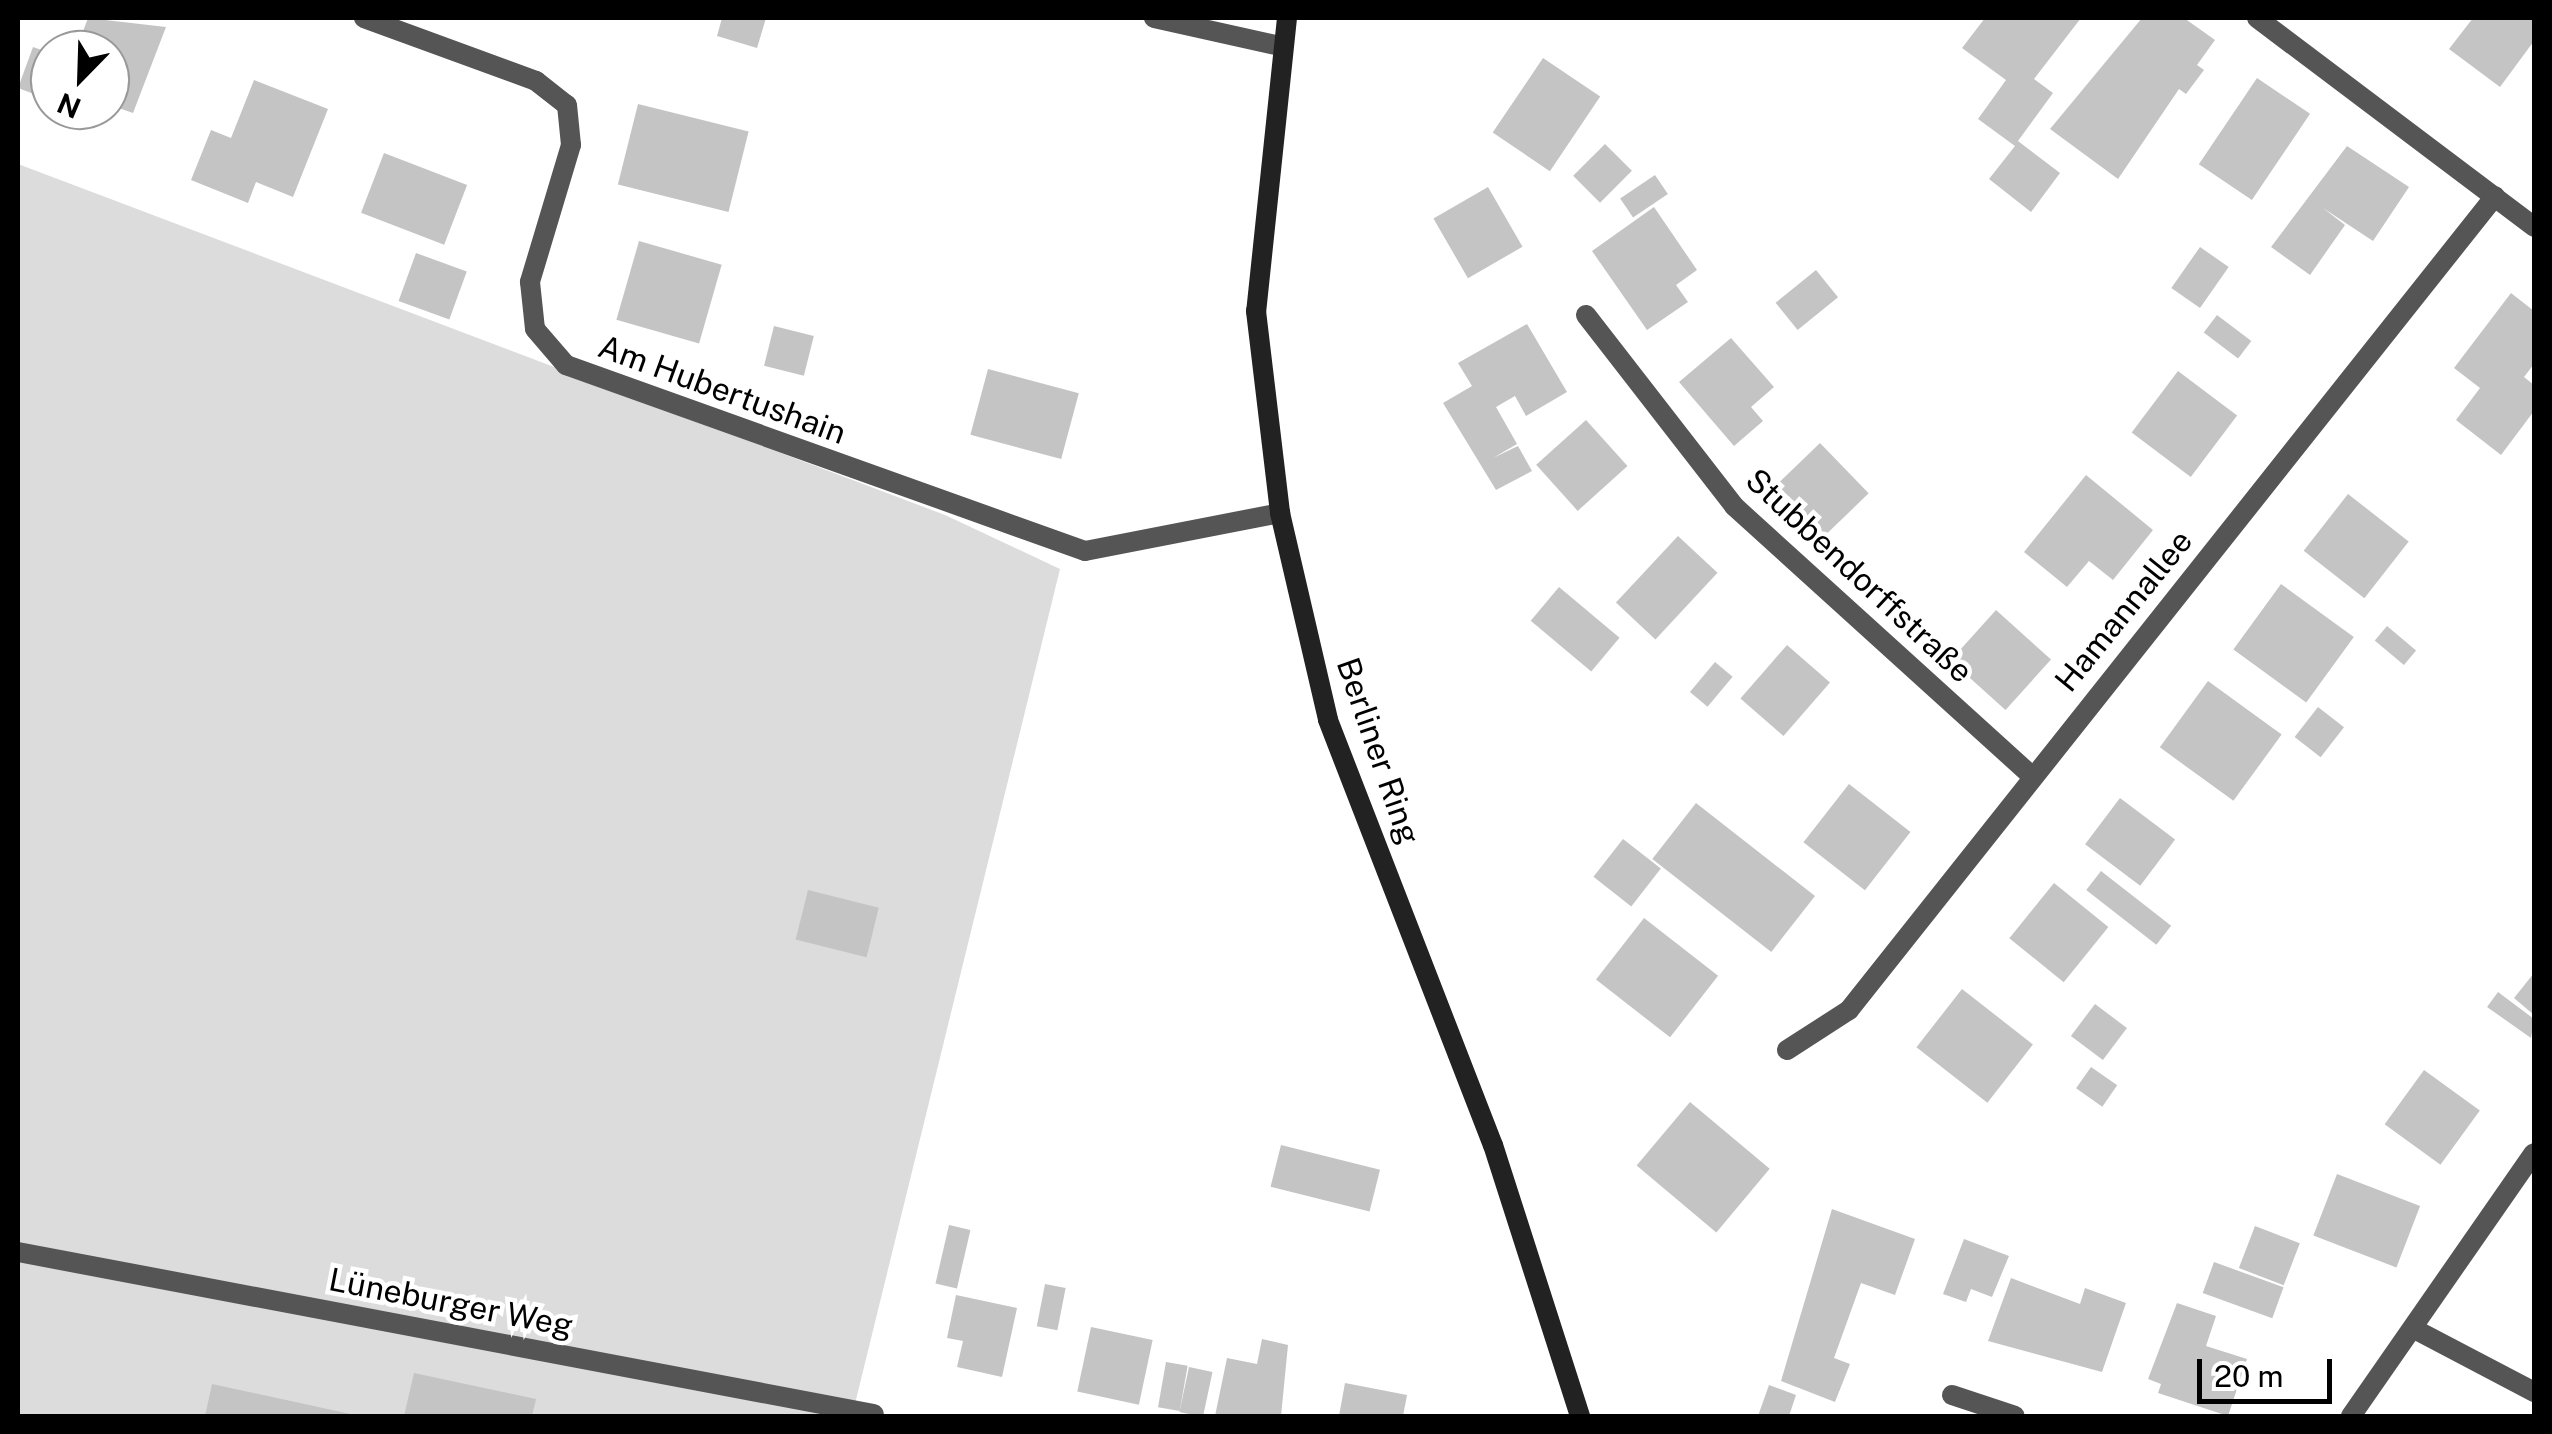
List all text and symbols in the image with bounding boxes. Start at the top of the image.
north arrow [30,30,130,130]
text: N [52,87,85,126]
street label: Am Hubertushain [593,327,851,453]
street label: Stubbendorffstraße [1738,461,1980,691]
street label: Hamannallee [2047,523,2201,699]
street label: Berliner Ring [1328,653,1428,849]
street label: Lüneburger Weg [325,1260,577,1346]
scale bar [2202,1339,2337,1401]
text: 20 m [2214,1358,2283,1394]

